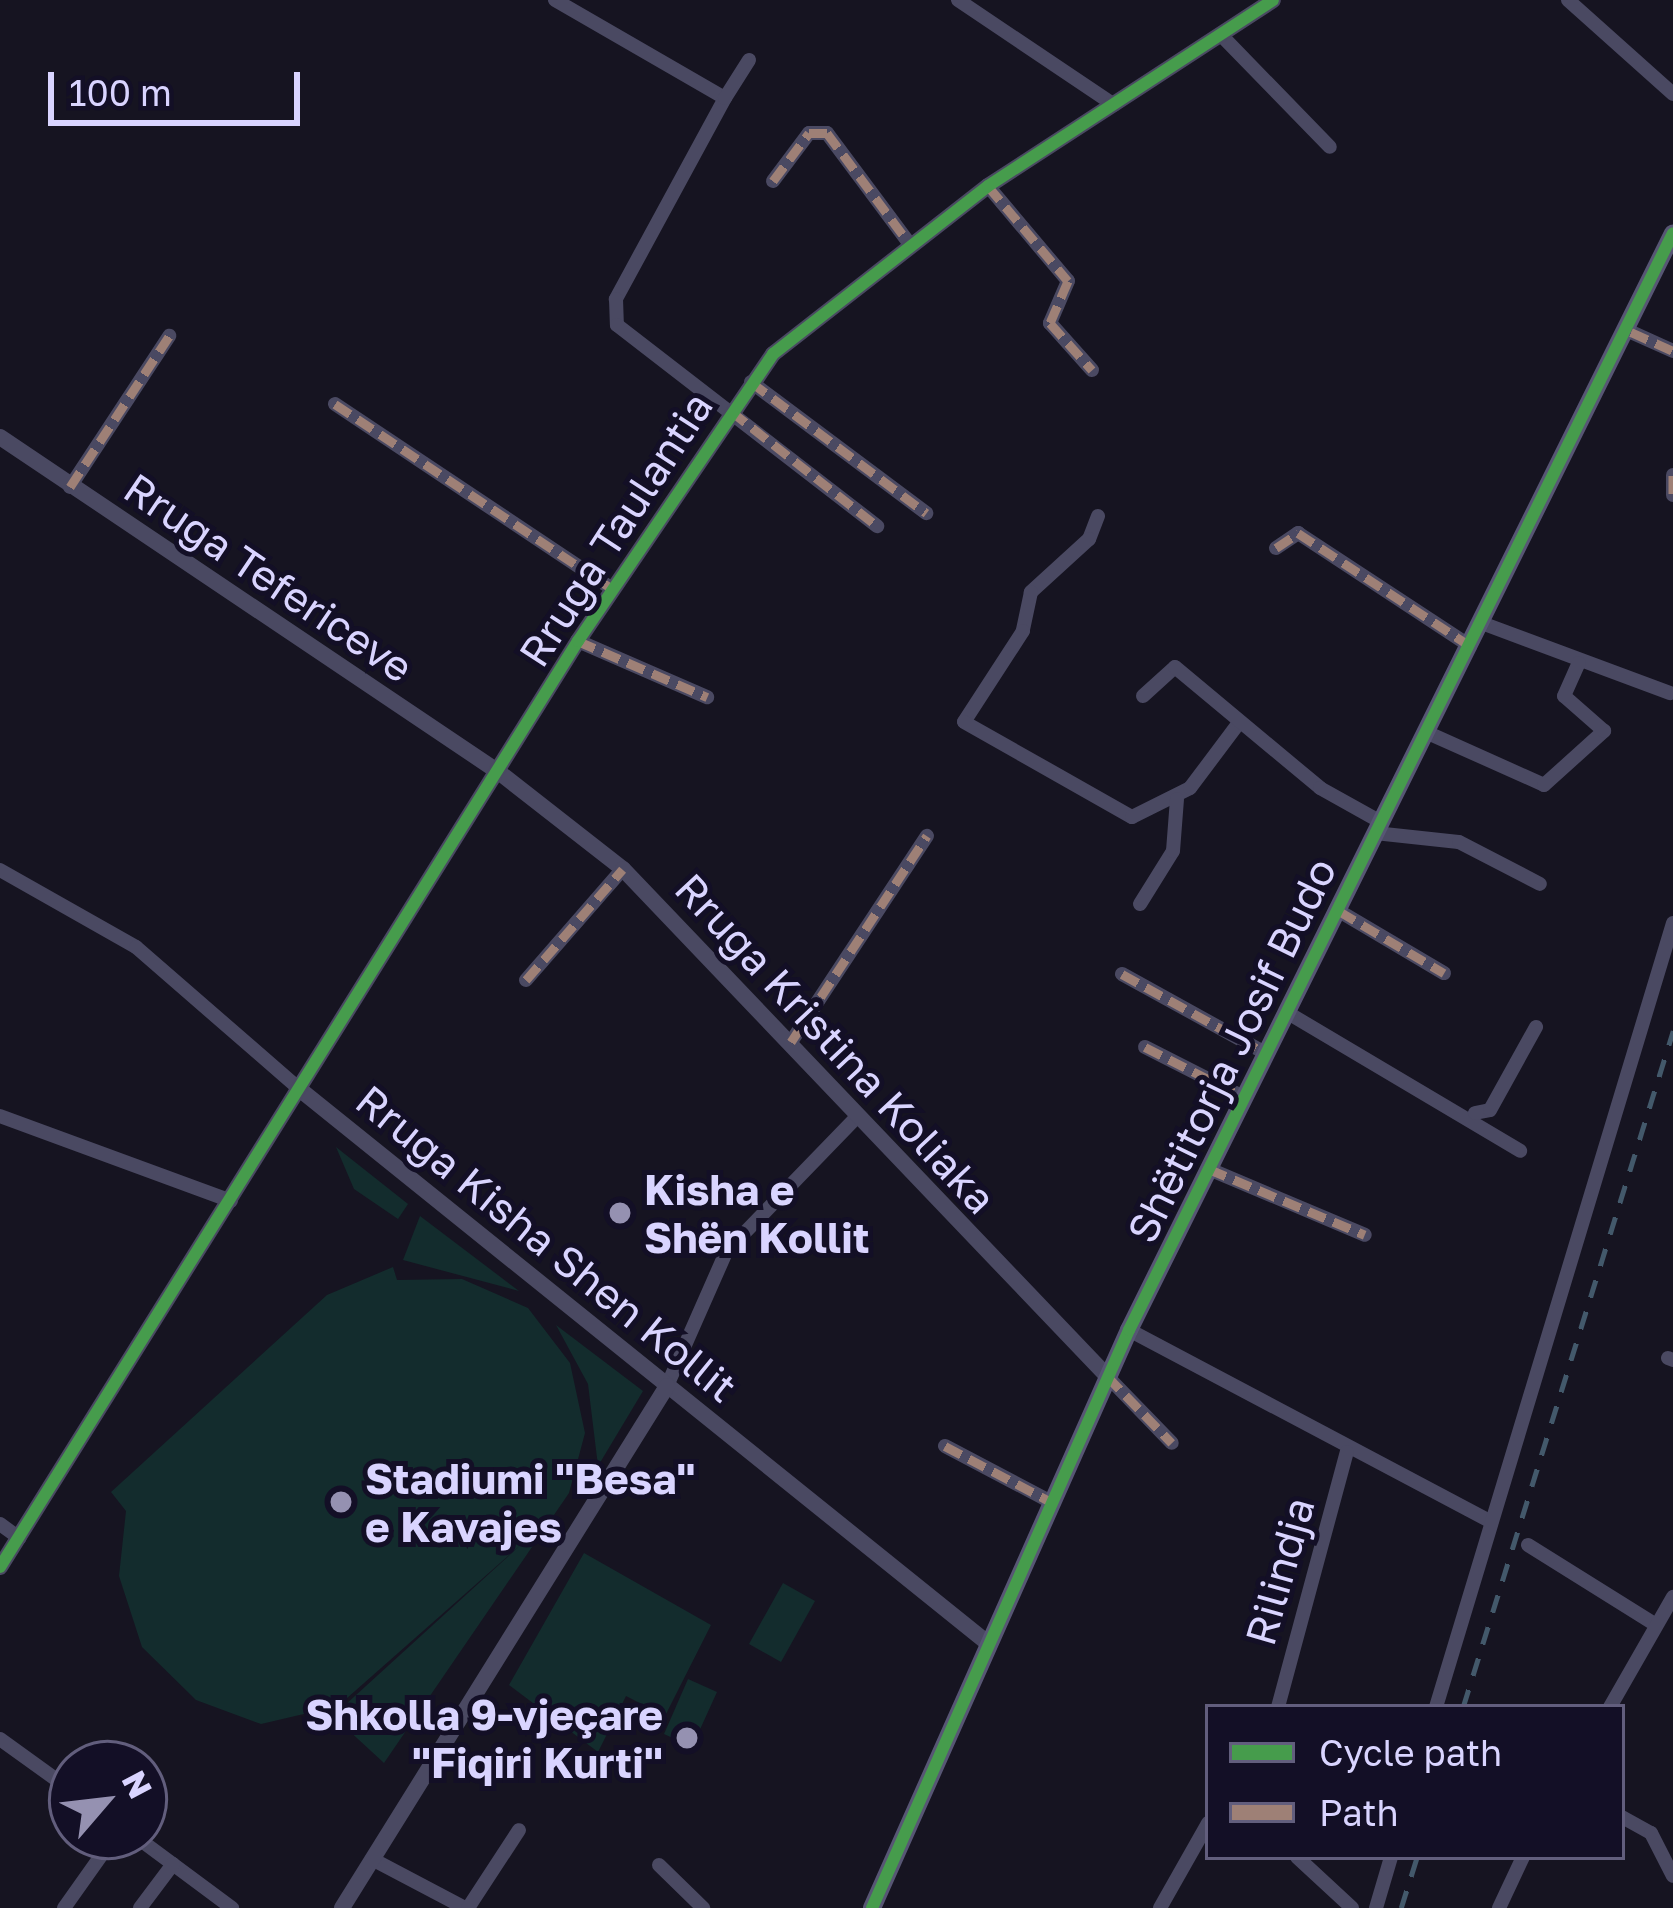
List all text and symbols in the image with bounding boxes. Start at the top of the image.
scale bar [54,48,306,122]
text: 100 m [69,71,172,114]
street label: Rruga Taulantia [508,383,722,675]
street label: Rruga Tefericeve [115,462,423,692]
street label: Shëtitorja Josif Budo [1116,850,1346,1250]
street label: Rruga Kristina Koliaka [665,863,1007,1223]
street label: Rruga Kisha Shen Kollit [347,1074,747,1412]
place label: Kisha e Shën Kollit [644,1164,869,1262]
marker: Kisha e Shën Kollit [607,1200,633,1226]
place label: Stadiumi "Besa" e Kavajes [365,1453,695,1552]
marker: Stadiumi "Besa" e Kavajes [328,1489,354,1515]
street label: Rilindja [1234,1491,1324,1651]
place label: Shkolla 9-vjeçare "Fiqiri Kurti" [305,1689,663,1788]
legend [1205,1704,1625,1860]
marker: Shkolla 9-vjeçare "Fiqiri Kurti" [674,1725,700,1751]
text: Cycle path [1319,1731,1502,1774]
north arrow [48,1740,168,1860]
text: N [114,1764,161,1805]
text: Path [1319,1791,1399,1834]

